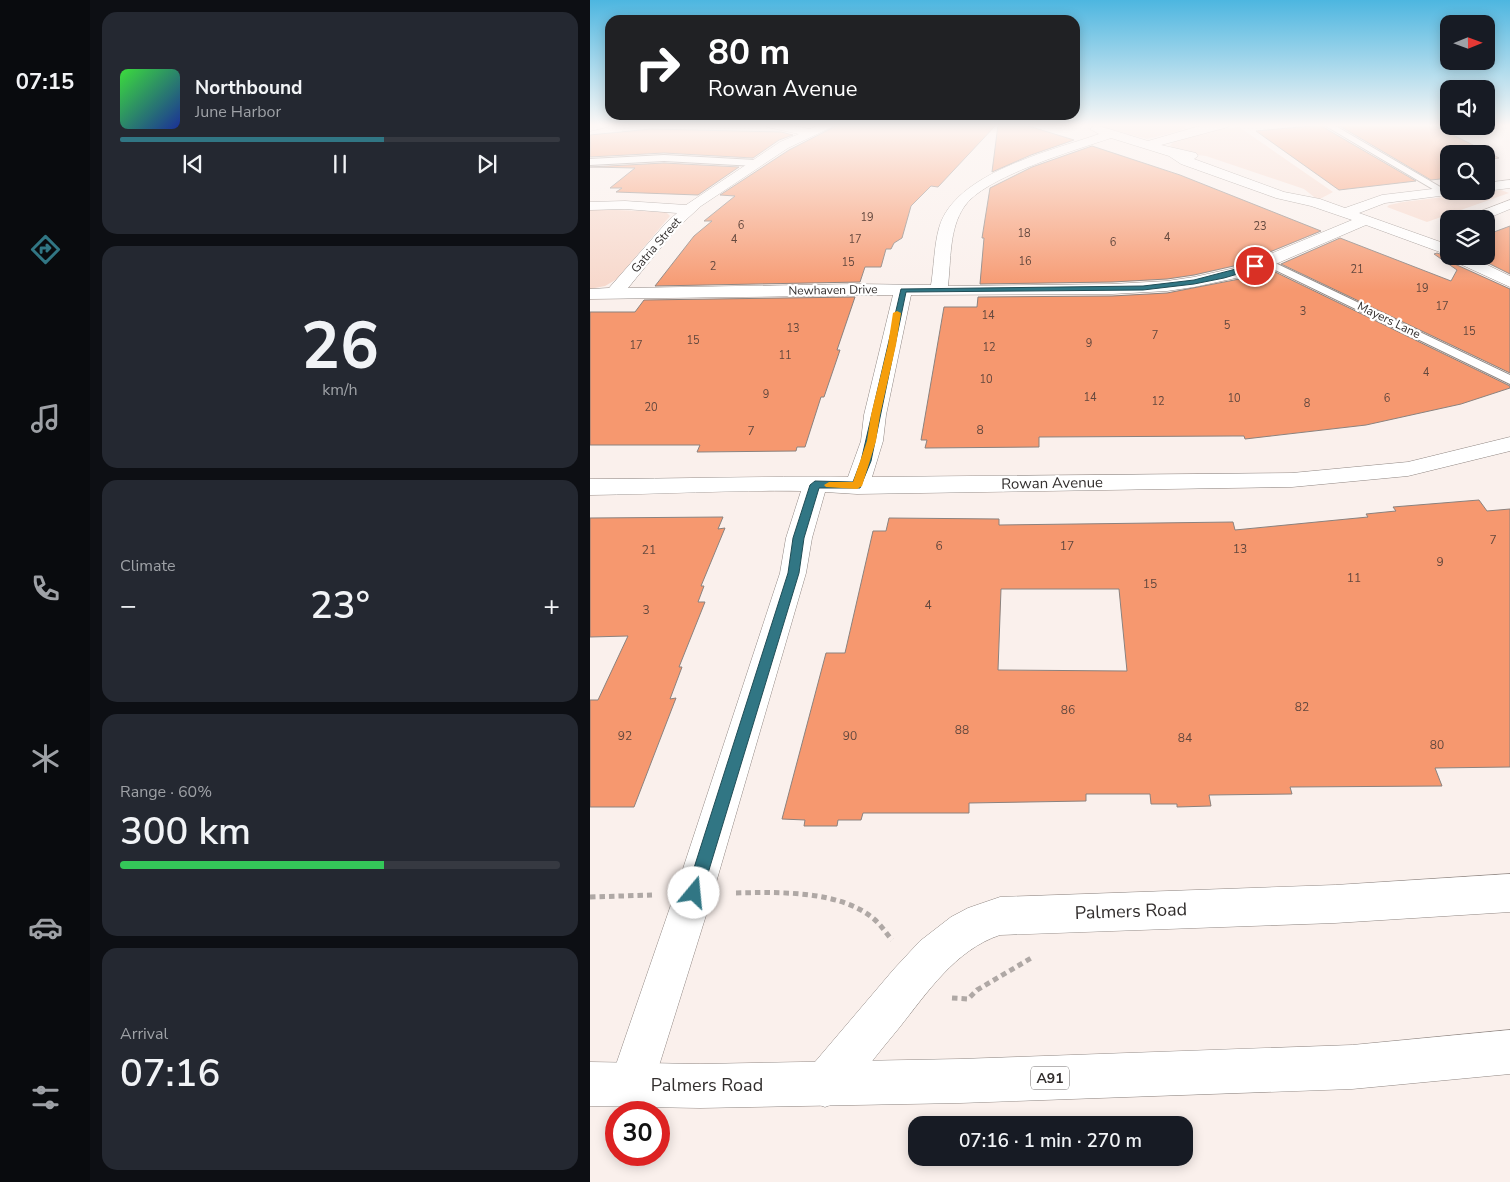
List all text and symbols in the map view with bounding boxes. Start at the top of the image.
north arrow [1440,15,1495,70]
map controls [1440,15,1495,265]
text: 80 m [708,29,790,76]
icon: right [625,35,690,100]
text: 07:15 [16,67,74,97]
text: Rowan Avenue [708,74,858,104]
text: Northbound [195,75,302,101]
button: sound [1440,80,1495,135]
text: June Harbor [195,101,281,123]
button: search [1440,145,1495,200]
icon: previous [179,150,207,178]
icon: pause [326,150,354,178]
icon: next [473,150,501,178]
house number: 19 [860,210,874,225]
button: layers [1440,210,1495,265]
street label: Gatria Street [627,213,685,276]
house number: 6 [738,218,745,233]
house number: 23 [1253,219,1267,234]
house number: 18 [1017,226,1031,241]
house number: 4 [1164,230,1171,245]
icon: directions [28,232,63,267]
house number: 4 [731,232,738,247]
house number: 17 [848,232,862,247]
house number: 6 [1110,235,1117,250]
pin [1234,245,1276,287]
icon: arrive [1241,252,1269,280]
house number: 16 [1018,254,1032,269]
house number: 15 [841,255,855,270]
house number: 2 [710,259,716,274]
house number: 21 [1350,262,1364,277]
street label: Newhaven Drive [788,281,878,299]
house number: 19 [1415,281,1429,296]
street label: Mayers Lane [1355,298,1423,342]
house number: 17 [1435,299,1449,314]
text: 26 [301,302,379,391]
house number: 3 [1300,304,1306,319]
house number: 14 [981,308,995,323]
house number: 5 [1224,318,1231,333]
house number: 13 [786,321,800,336]
house number: 15 [1462,324,1476,339]
house number: 7 [1152,328,1158,343]
house number: 15 [686,333,700,348]
house number: 9 [1086,336,1092,351]
house number: 17 [629,338,643,353]
house number: 12 [982,340,996,355]
house number: 11 [778,348,792,363]
house number: 4 [1423,365,1430,380]
house number: 10 [979,372,993,387]
text: km/h [322,379,358,401]
house number: 9 [763,387,769,402]
house number: 14 [1083,390,1097,405]
house number: 10 [1227,391,1241,406]
house number: 6 [1384,391,1391,406]
house number: 12 [1151,394,1165,409]
house number: 8 [1304,396,1311,411]
house number: 20 [644,400,658,415]
icon: music [28,401,63,436]
house number: 8 [976,422,984,438]
house number: 7 [747,423,755,439]
street label: Rowan Avenue [1001,472,1103,494]
house number: 7 [1489,532,1497,548]
house number: 6 [935,538,943,554]
house number: 17 [1060,538,1074,554]
house number: 13 [1233,541,1247,557]
house number: 21 [642,542,656,558]
house number: 9 [1436,554,1444,570]
text: Climate [120,555,175,577]
house number: 11 [1347,570,1361,586]
icon: phone [28,571,63,606]
house number: 15 [1143,576,1157,592]
text: 23° [310,580,370,631]
text: − [120,587,137,625]
text: + [543,587,560,625]
house number: 4 [924,597,932,613]
house number: 3 [642,602,650,618]
house number: 82 [1295,699,1309,715]
house number: 86 [1061,702,1075,718]
house number: 88 [955,722,969,738]
house number: 92 [618,728,632,744]
house number: 90 [843,728,857,744]
house number: 84 [1178,730,1192,746]
house number: 80 [1430,737,1444,753]
icon: climate [28,741,63,776]
text: Range · 60% [120,781,212,803]
text: 300 km [120,806,251,857]
position arrow [667,866,719,918]
street label: Palmers Road [1074,897,1188,925]
icon: car [28,910,63,945]
text: Arrival [120,1023,168,1045]
text: 07:16 [120,1048,220,1099]
road number: A91 [1031,1066,1069,1090]
street label: Palmers Road [651,1073,763,1097]
icon: filters [28,1080,63,1115]
speed limit sign: 30 [605,1101,670,1166]
text: 07:16 · 1 min · 270 m [959,1128,1142,1154]

